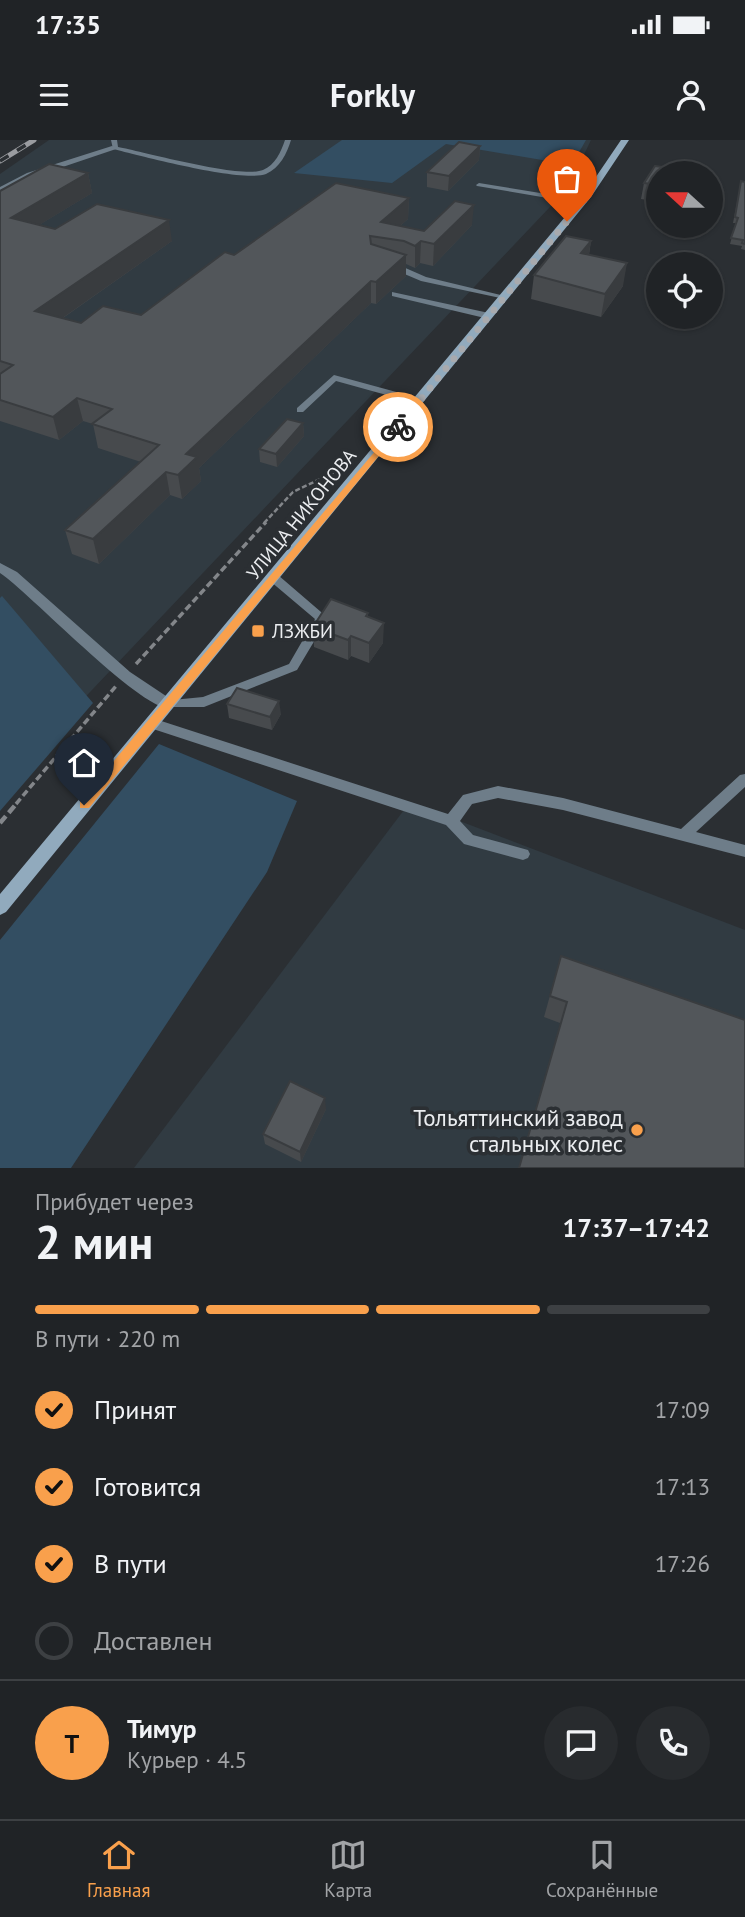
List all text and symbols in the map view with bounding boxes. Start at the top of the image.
text: 17:35 [35,8,101,41]
text: Forkly [330,74,415,116]
icon: menu [35,76,73,114]
icon: person [672,76,710,114]
pin [537,149,597,221]
icon: bag [548,160,586,198]
north arrow [646,161,723,238]
map controls [646,161,723,329]
button: locate [646,252,723,329]
courier [363,392,433,462]
icon: bike [379,408,417,446]
street label: УЛИЦА НИКОНОВА [241,444,361,584]
place label: ЛЗЖБИ [271,619,333,643]
marker: ЛЗЖБИ [250,623,266,639]
pin [54,733,114,805]
icon: home [65,744,103,782]
place label: Тольяттинский завод стальных колес [413,1103,623,1158]
marker: Тольяттинский завод стальных колес [629,1122,645,1138]
text: Прибудет через [35,1187,194,1216]
text: 17:37–17:42 [563,1211,710,1244]
text: 2 мин [35,1212,153,1272]
text: В пути · 220 m [35,1324,180,1353]
icon: check [35,1391,73,1429]
text: Принят [94,1393,176,1426]
text: 17:09 [655,1395,710,1424]
icon: check [35,1468,73,1506]
text: Готовится [94,1470,201,1503]
text: 17:13 [655,1472,710,1501]
icon: check [35,1545,73,1583]
text: В пути [94,1547,167,1580]
text: 17:26 [655,1549,710,1578]
text: Доставлен [94,1624,213,1657]
button: chat [544,1706,618,1780]
button: phone [636,1706,710,1780]
text: Тимур [127,1712,197,1745]
text: Т [65,1727,79,1760]
text: Курьер · 4.5 [127,1745,247,1774]
tab: Главная [87,1836,151,1902]
tab: Карта [324,1836,372,1902]
tab: Сохранённые [546,1836,658,1902]

